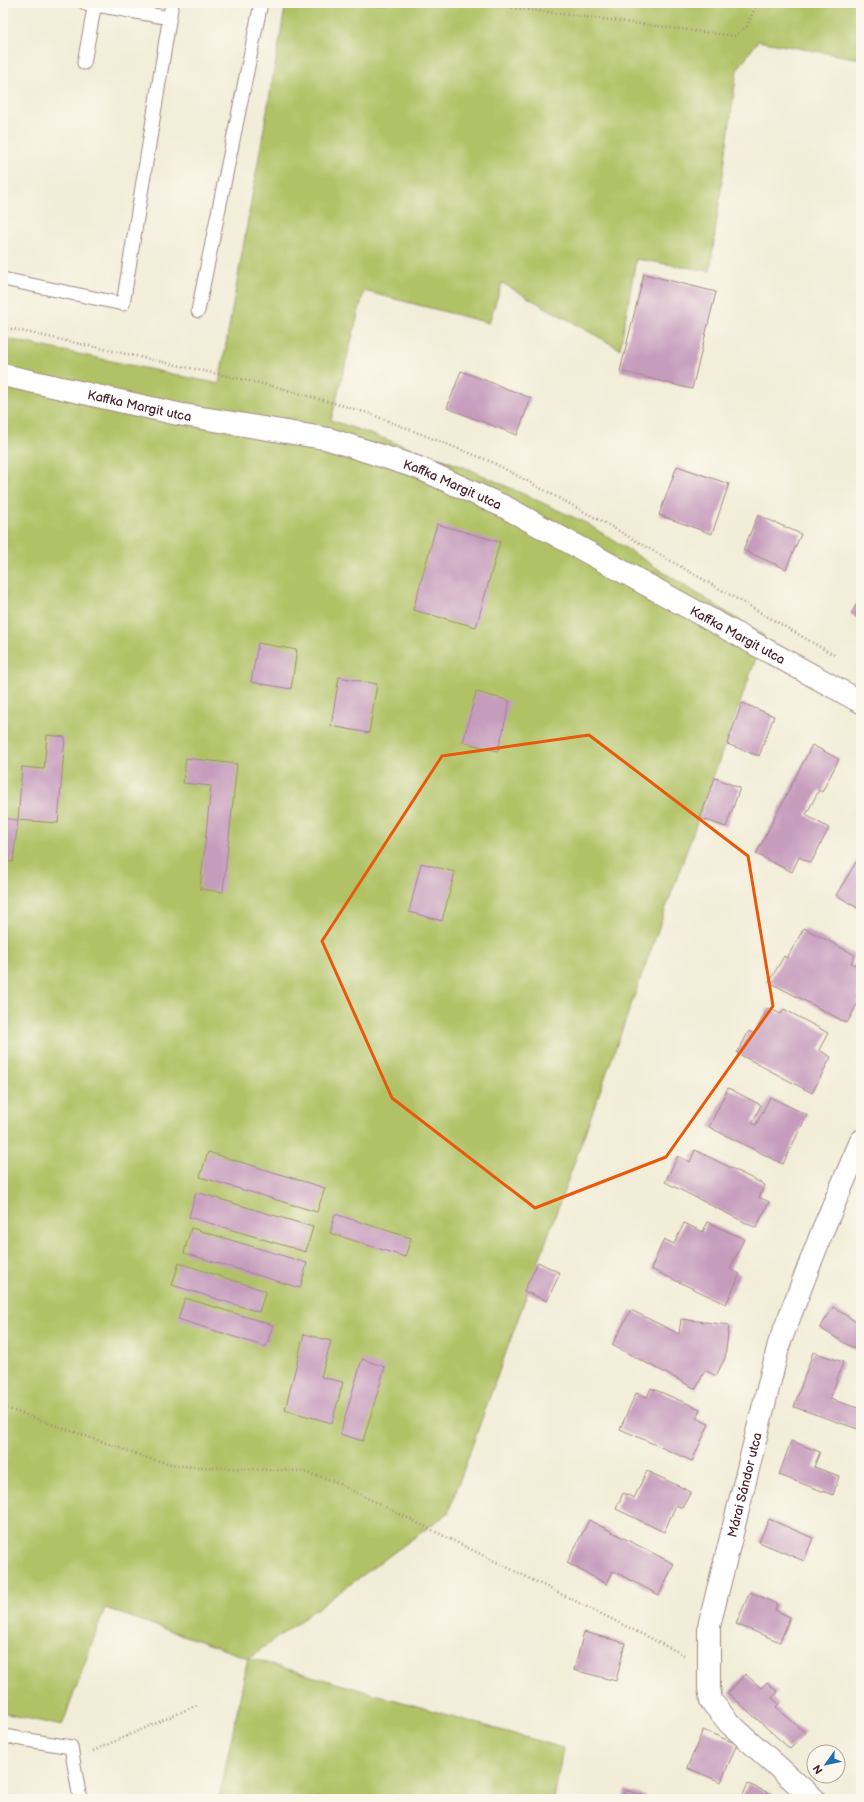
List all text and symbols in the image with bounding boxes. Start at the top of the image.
street label: Kaffka Margit utca [86,387,193,425]
street label: Kaffka Margit utca [401,456,504,513]
street label: Kaffka Margit utca [687,603,788,668]
street label: Márai Sándor utca [724,1431,766,1539]
north arrow [806,1744,846,1784]
text: N [810,1762,826,1776]

